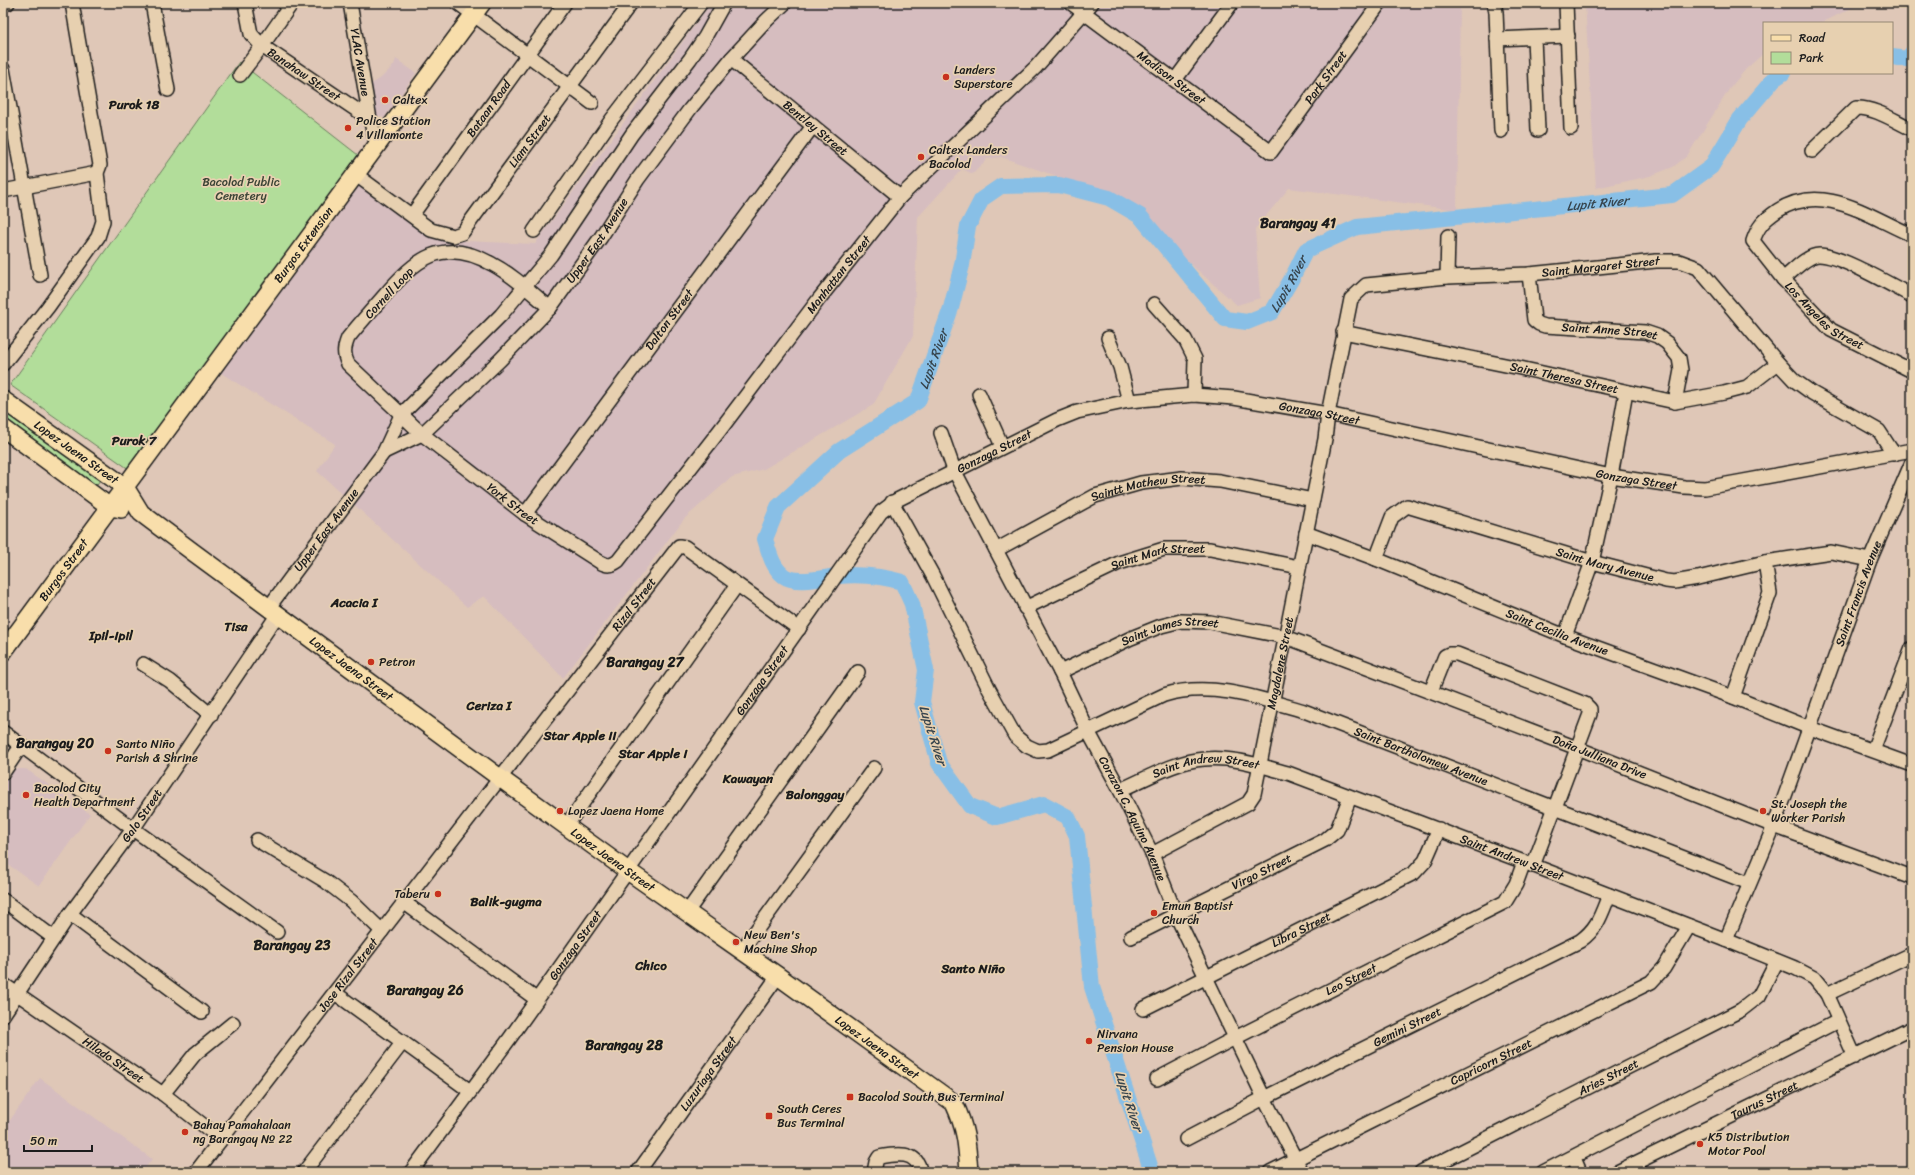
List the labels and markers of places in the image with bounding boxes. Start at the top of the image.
place label: Landers Superstore [954,59,1013,95]
marker: Landers Superstore [941,72,951,82]
place label: Caltex [393,89,428,111]
marker: Caltex [380,95,390,105]
place label: Police Station 4 Villamonte [356,110,431,146]
marker: Police Station 4 Villamonte [343,123,353,133]
place label: Caltex Landers Bacolod [929,139,1008,175]
marker: Caltex Landers Bacolod [916,152,926,162]
place label: Petron [379,651,416,673]
marker: Petron [366,657,376,667]
place label: Santo Niño Parish & Shrine [116,733,198,769]
marker: Santo Niño Parish & Shrine [103,746,113,756]
place label: Bacolod City Health Department [34,777,136,813]
marker: Bacolod City Health Department [21,790,31,800]
place label: St. Joseph the Worker Parish [1771,793,1847,829]
place label: Lopez Jaena Home [568,800,664,822]
marker: Lopez Jaena Home [555,806,565,816]
marker: St. Joseph the Worker Parish [1758,806,1768,816]
place label: Taberu [394,883,431,905]
marker: Taberu [433,889,443,899]
place label: Emun Baptist Church [1162,895,1234,931]
marker: Emun Baptist Church [1149,908,1159,918]
place label: New Ben's Machine Shop [744,924,818,960]
marker: New Ben's Machine Shop [731,937,741,947]
place label: Nirvana Pension House [1097,1023,1174,1059]
marker: Nirvana Pension House [1084,1036,1094,1046]
place label: Bacolod South Bus Terminal [858,1086,1004,1108]
marker: Bacolod South Bus Terminal [845,1092,855,1102]
place label: South Ceres Bus Terminal [777,1098,845,1134]
marker: South Ceres Bus Terminal [764,1111,774,1121]
place label: Bahay Pamahalaan ng Barangay № 22 [193,1114,292,1150]
place label: K5 Distribution Motor Pool [1708,1126,1790,1162]
marker: Bahay Pamahalaan ng Barangay № 22 [180,1127,190,1137]
marker: K5 Distribution Motor Pool [1695,1139,1705,1149]

